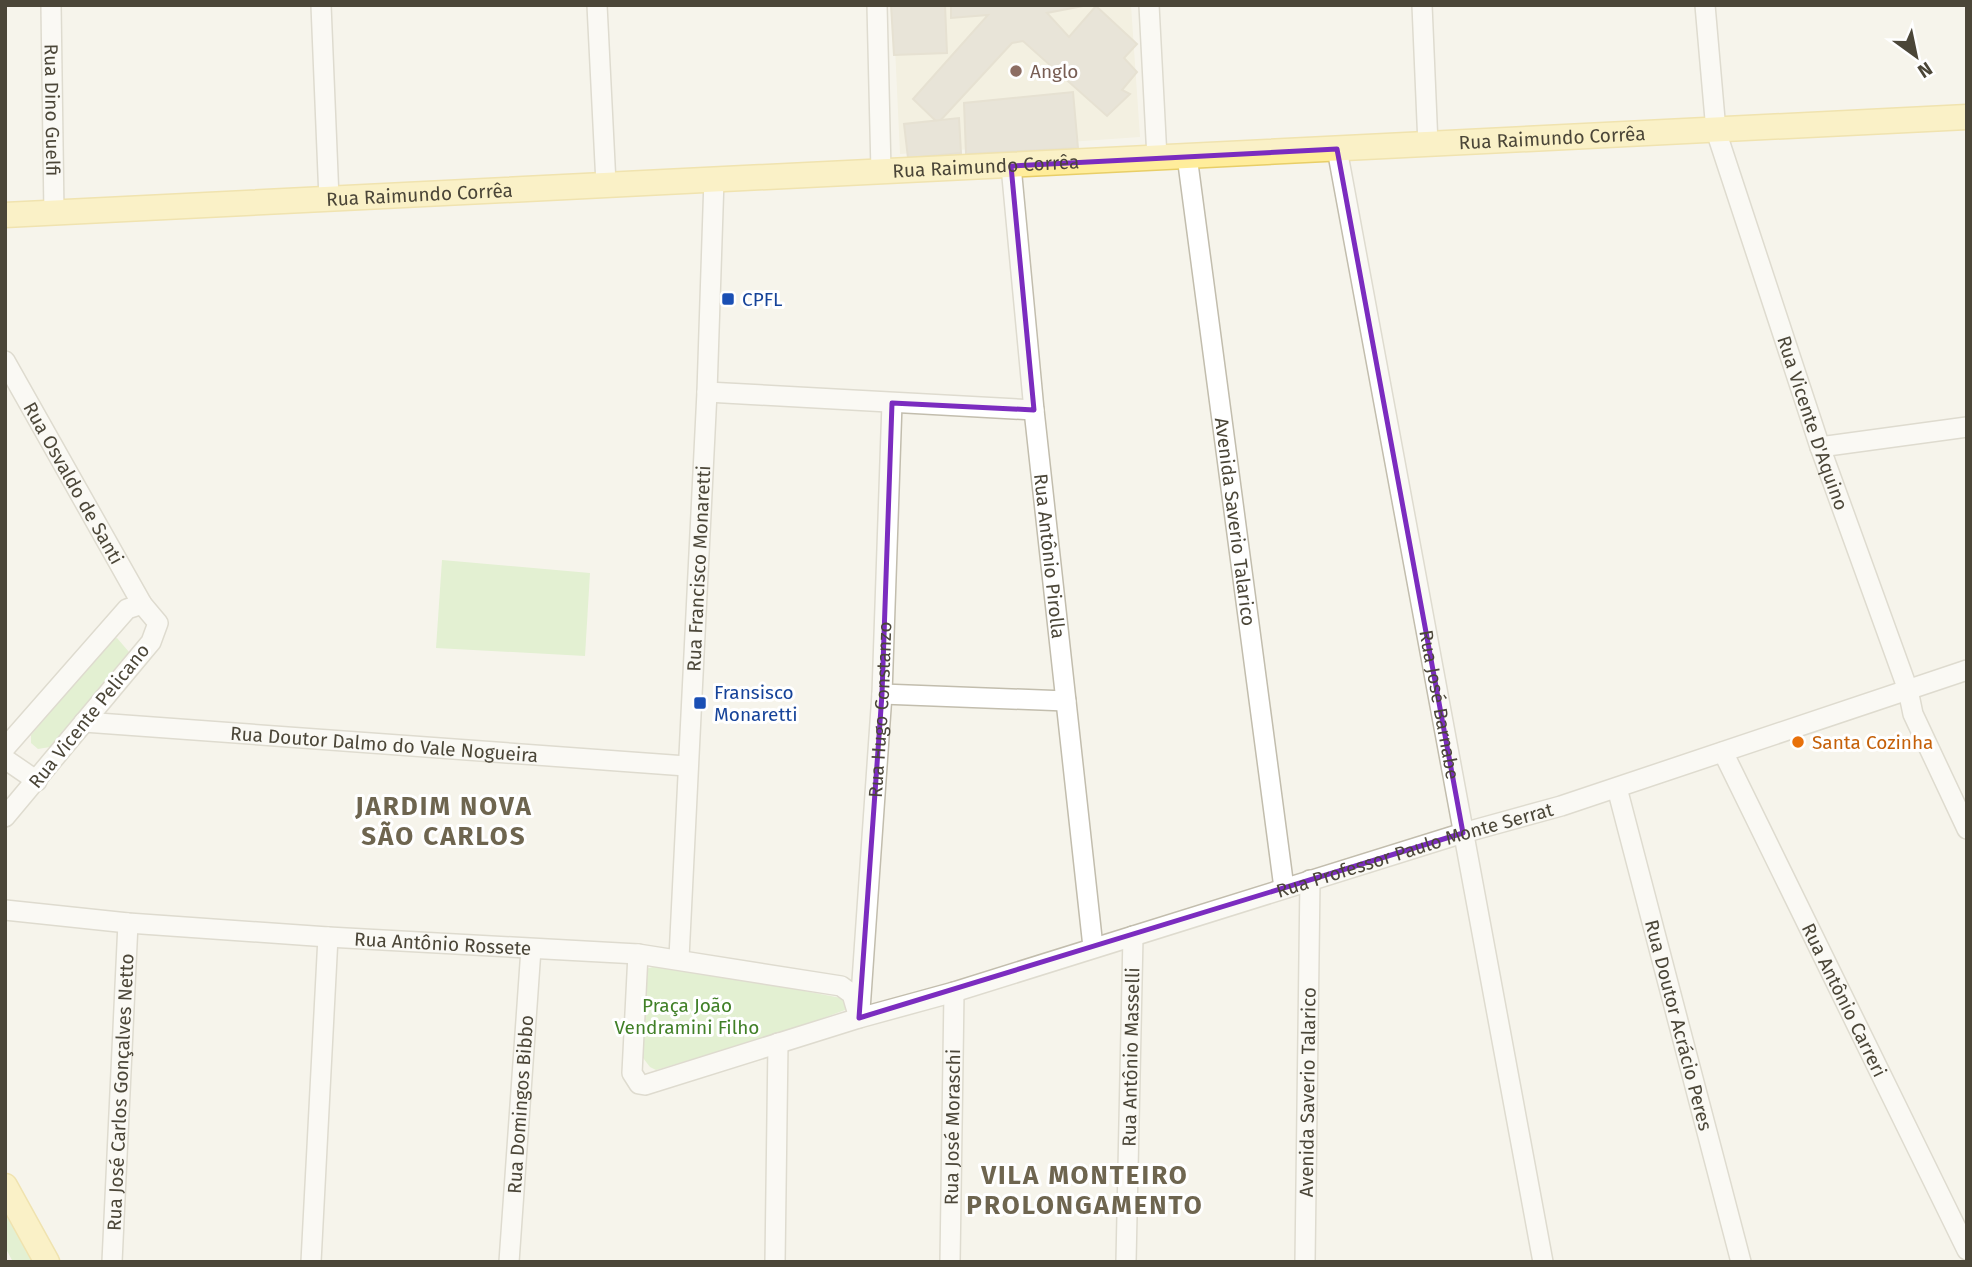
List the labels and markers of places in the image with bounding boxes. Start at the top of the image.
place label: Anglo [1030,60,1078,83]
marker: Anglo [1008,63,1024,79]
place label: CPFL [742,288,783,311]
marker: CPFL [720,291,736,307]
place label: Fransisco Monaretti [714,681,798,726]
marker: Fransisco Monaretti [692,695,708,711]
place label: Santa Cozinha [1812,731,1933,754]
marker: Santa Cozinha [1790,734,1806,750]

